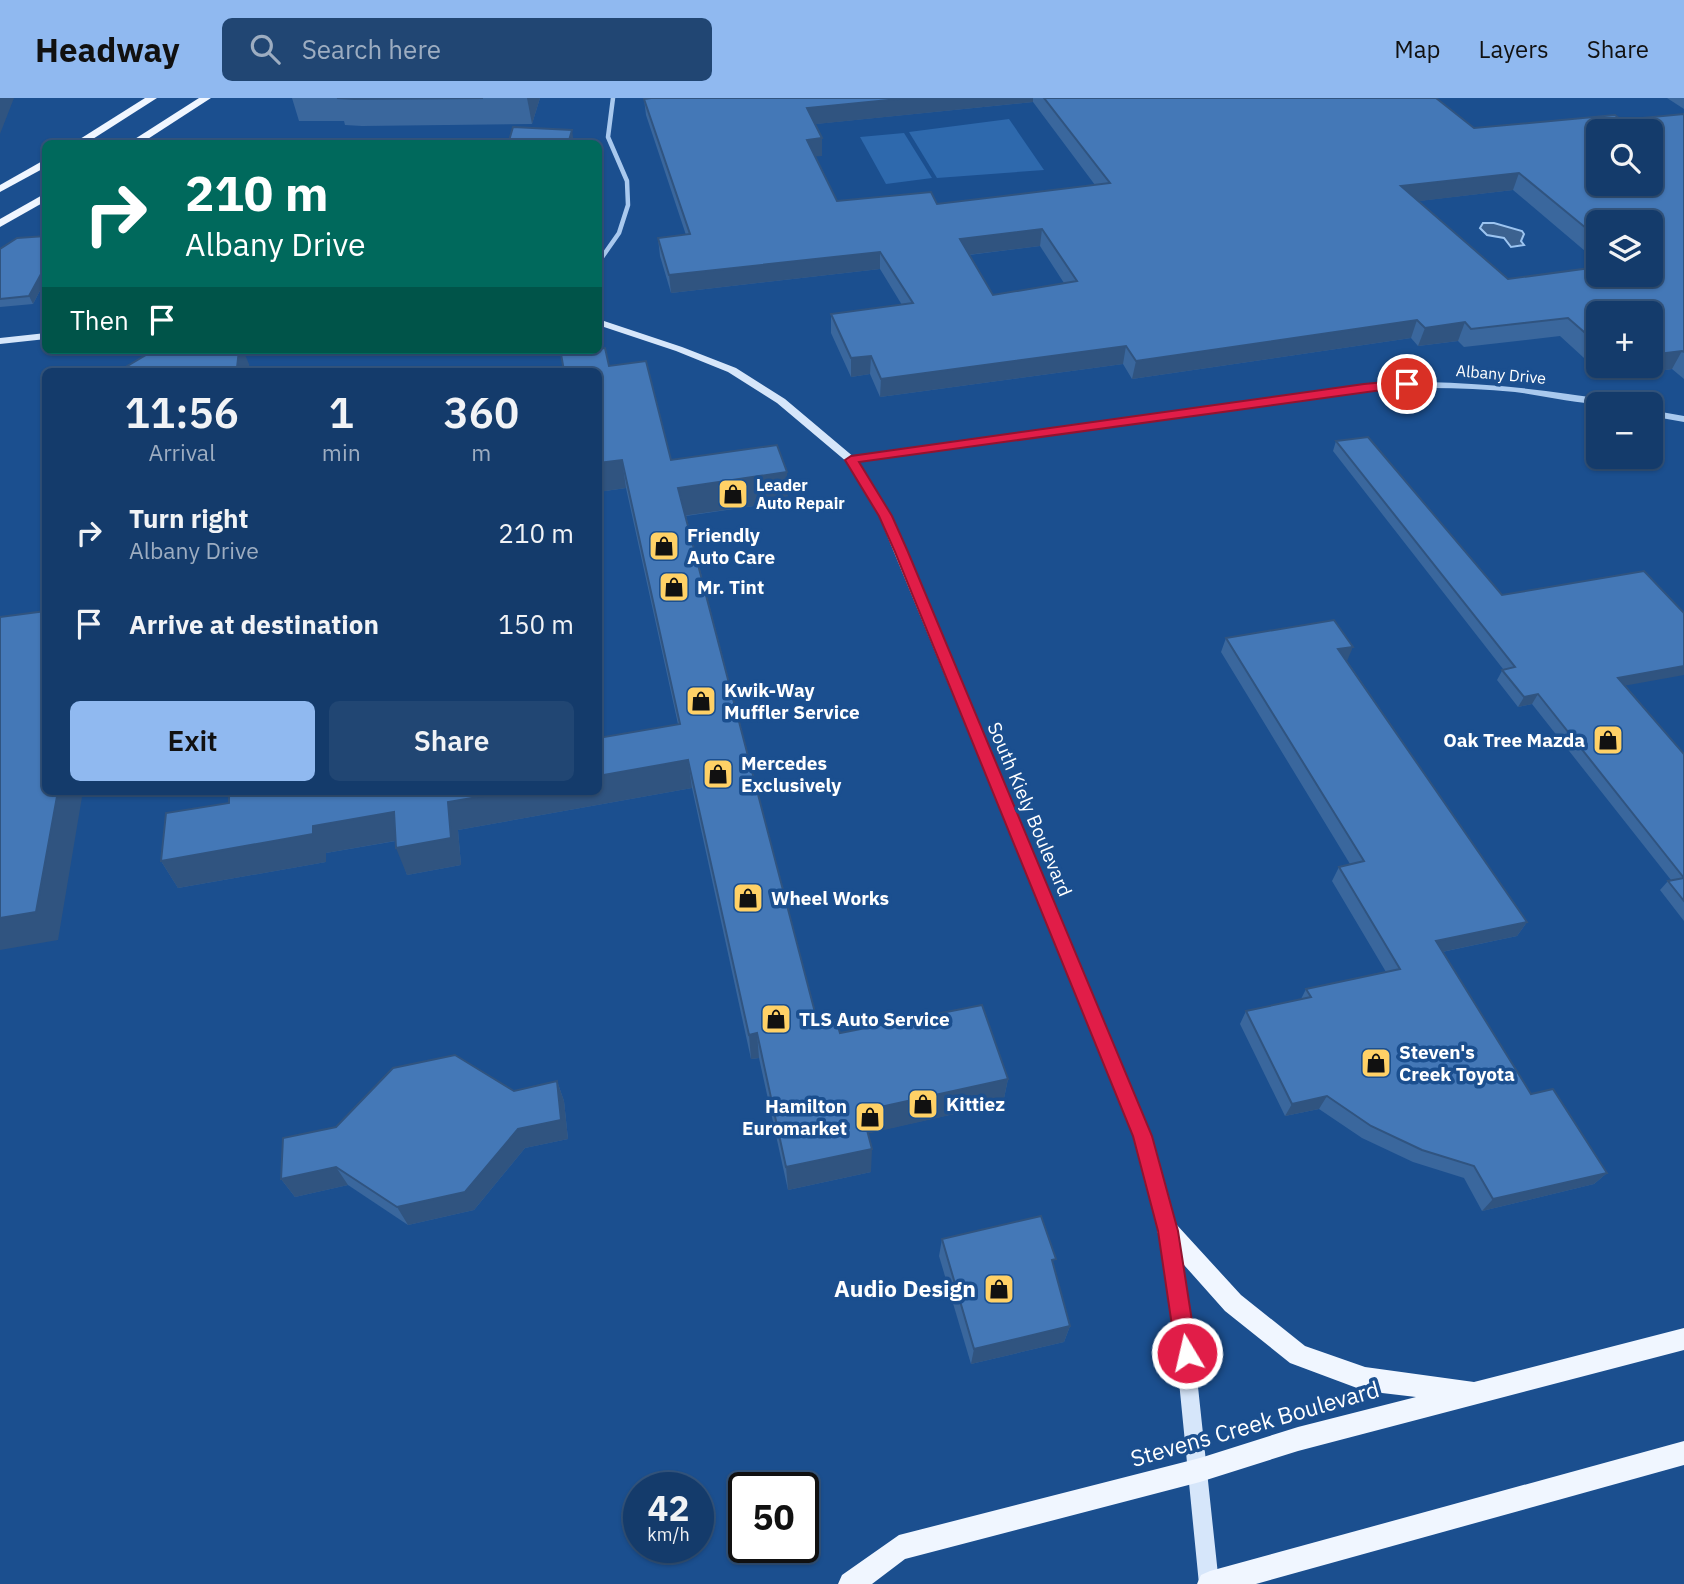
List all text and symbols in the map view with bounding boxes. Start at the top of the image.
search box [222,18,712,81]
text: Headway [35,28,180,71]
icon: search [246,30,284,68]
text: Search here [302,32,441,66]
text: Map [1394,33,1441,65]
text: Layers [1479,33,1549,65]
text: Share [1587,33,1649,65]
map controls [1586,119,1663,469]
button: search [1586,119,1663,196]
text: 210 m [185,161,329,224]
icon: right [70,168,161,259]
button: layers [1586,210,1663,287]
text: Albany Drive [185,223,366,265]
icon: arrive [143,301,181,339]
button: + [1586,301,1663,378]
text: Then [70,303,129,337]
pin [1377,354,1437,414]
street label: Albany Drive [1455,360,1547,388]
icon: arrive [1388,365,1426,403]
text: 11:56 [125,385,239,440]
text: 1 [329,385,354,440]
text: 360 [444,385,519,440]
button: − [1586,392,1663,469]
text: Arrival [148,437,215,467]
text: min [322,437,361,467]
text: m [471,437,491,467]
place label: Leader Auto Repair [756,475,845,513]
shop icon: Leader Auto Repair [716,477,750,511]
text: Turn right [129,501,248,535]
icon: right [70,514,108,552]
text: 210 m [498,516,574,550]
place label: Friendly Auto Care [687,523,775,569]
shop icon: Friendly Auto Care [647,529,681,563]
text: Albany Drive [129,535,259,565]
shop icon: Mr. Tint [657,570,691,604]
place label: Mr. Tint [697,575,764,599]
icon: arrive [70,605,108,643]
text: Arrive at destination [129,607,379,641]
text: 150 m [498,607,574,641]
place label: Kwik-Way Muffler Service [724,678,860,724]
shop icon: Kwik-Way Muffler Service [684,684,718,718]
button: Exit [70,701,315,781]
button: Share [329,701,574,781]
street label: South Kiely Boulevard [982,718,1078,900]
shop icon: Oak Tree Mazda [1591,723,1625,757]
place label: Oak Tree Mazda [1443,728,1585,752]
place label: Mercedes Exclusively [741,751,842,797]
shop icon: Mercedes Exclusively [701,757,735,791]
shop icon: Wheel Works [731,881,765,915]
place label: Wheel Works [771,886,889,910]
shop icon: TLS Auto Service [759,1002,793,1036]
place label: TLS Auto Service [799,1007,950,1031]
place label: Steven's Creek Toyota [1399,1040,1515,1086]
shop icon: Steven's Creek Toyota [1359,1046,1393,1080]
shop icon: Kittiez [906,1087,940,1121]
place label: Kittiez [946,1092,1005,1116]
place label: Hamilton Euromarket [742,1094,847,1140]
shop icon: Hamilton Euromarket [853,1100,887,1134]
shop icon: Audio Design [982,1272,1016,1306]
place label: Audio Design [834,1273,976,1303]
position arrow [1150,1316,1224,1390]
street label: Stevens Creek Boulevard [1127,1373,1383,1473]
speed limit sign: 50 [728,1472,819,1563]
text: 42 [647,1485,690,1531]
text: km/h [647,1523,690,1546]

